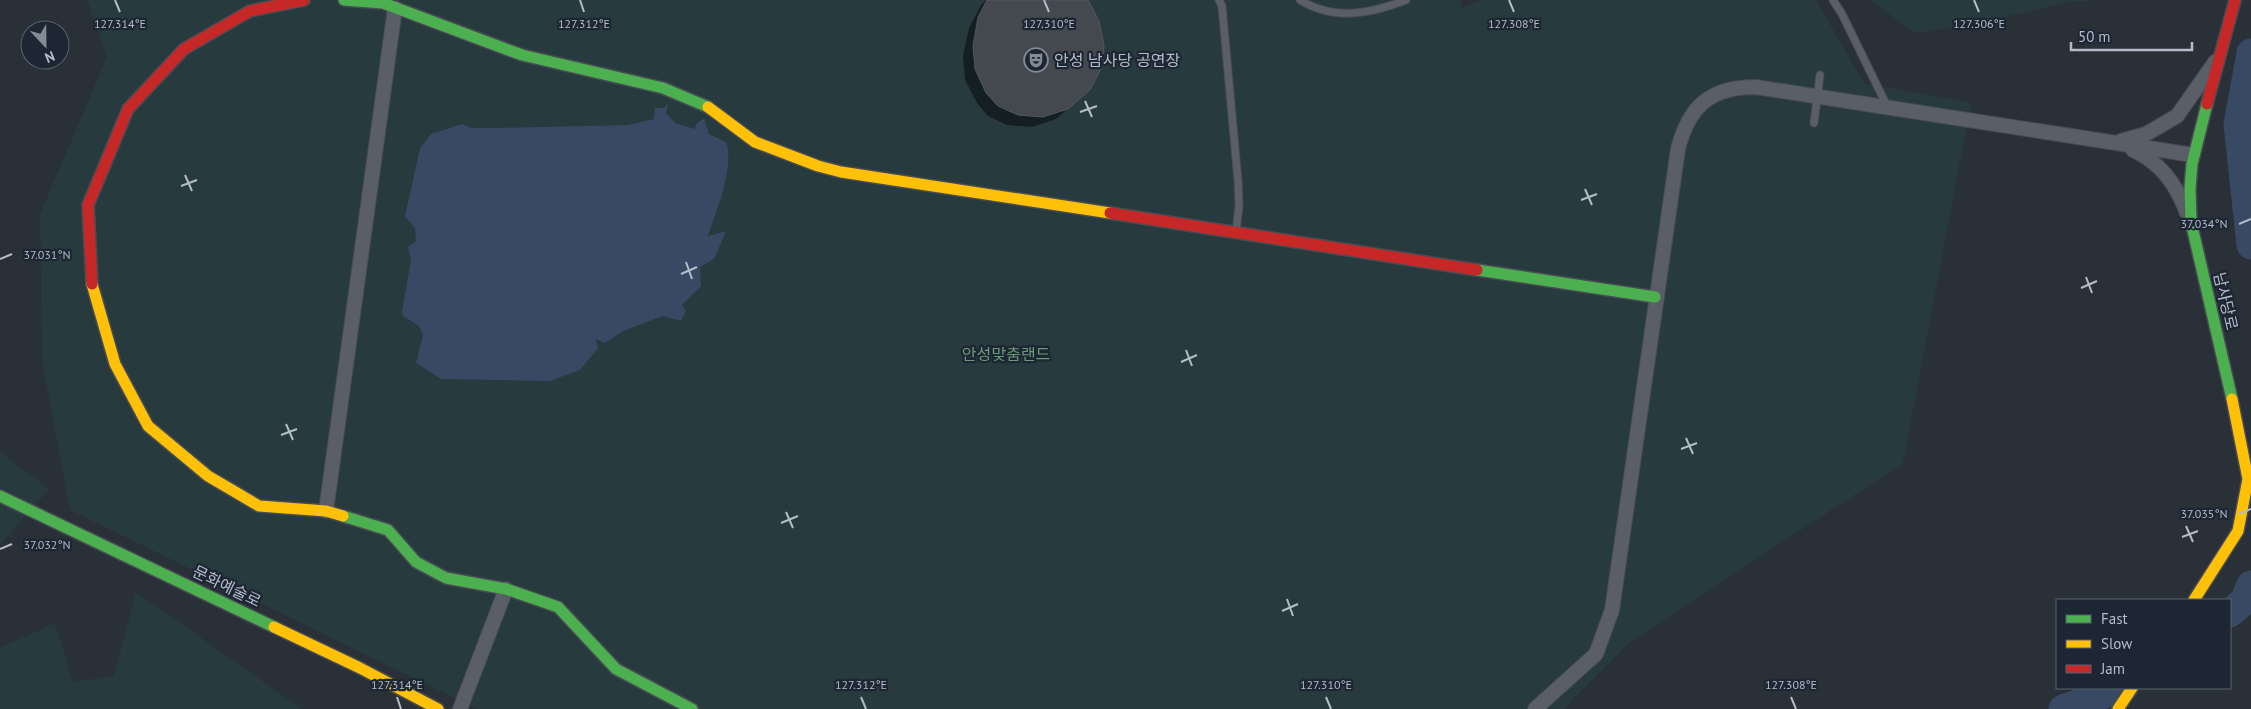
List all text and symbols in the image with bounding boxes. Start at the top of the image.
text: 127.314°E [94,16,146,31]
text: 127.312°E [558,16,610,31]
text: 127.310°E [1023,16,1075,31]
text: 127.308°E [1488,16,1540,31]
text: 127.306°E [1953,16,2005,31]
north arrow [20,20,70,70]
scale bar [2071,20,2192,52]
text: 50 m [2078,27,2111,46]
text: N [42,47,58,67]
theatre icon: 안성 남사당 공연장 [1023,47,1049,73]
place label: 안성 남사당 공연장 [1054,50,1181,70]
text: 37.034°N [2180,216,2228,231]
text: 37.031°N [23,247,71,262]
street label: 남사당로 [2210,270,2242,332]
park label: 안성맞춤랜드 [962,344,1050,364]
text: 37.035°N [2180,506,2228,521]
text: 37.032°N [23,537,71,552]
street label: 문화예술로 [190,561,265,611]
legend [2056,599,2231,689]
text: Fast [2101,609,2128,628]
text: Slow [2101,634,2132,653]
text: Jam [2100,659,2125,678]
text: 127.314°E [371,677,423,692]
text: 127.312°E [835,677,887,692]
text: 127.310°E [1300,677,1352,692]
text: 127.308°E [1765,677,1817,692]

